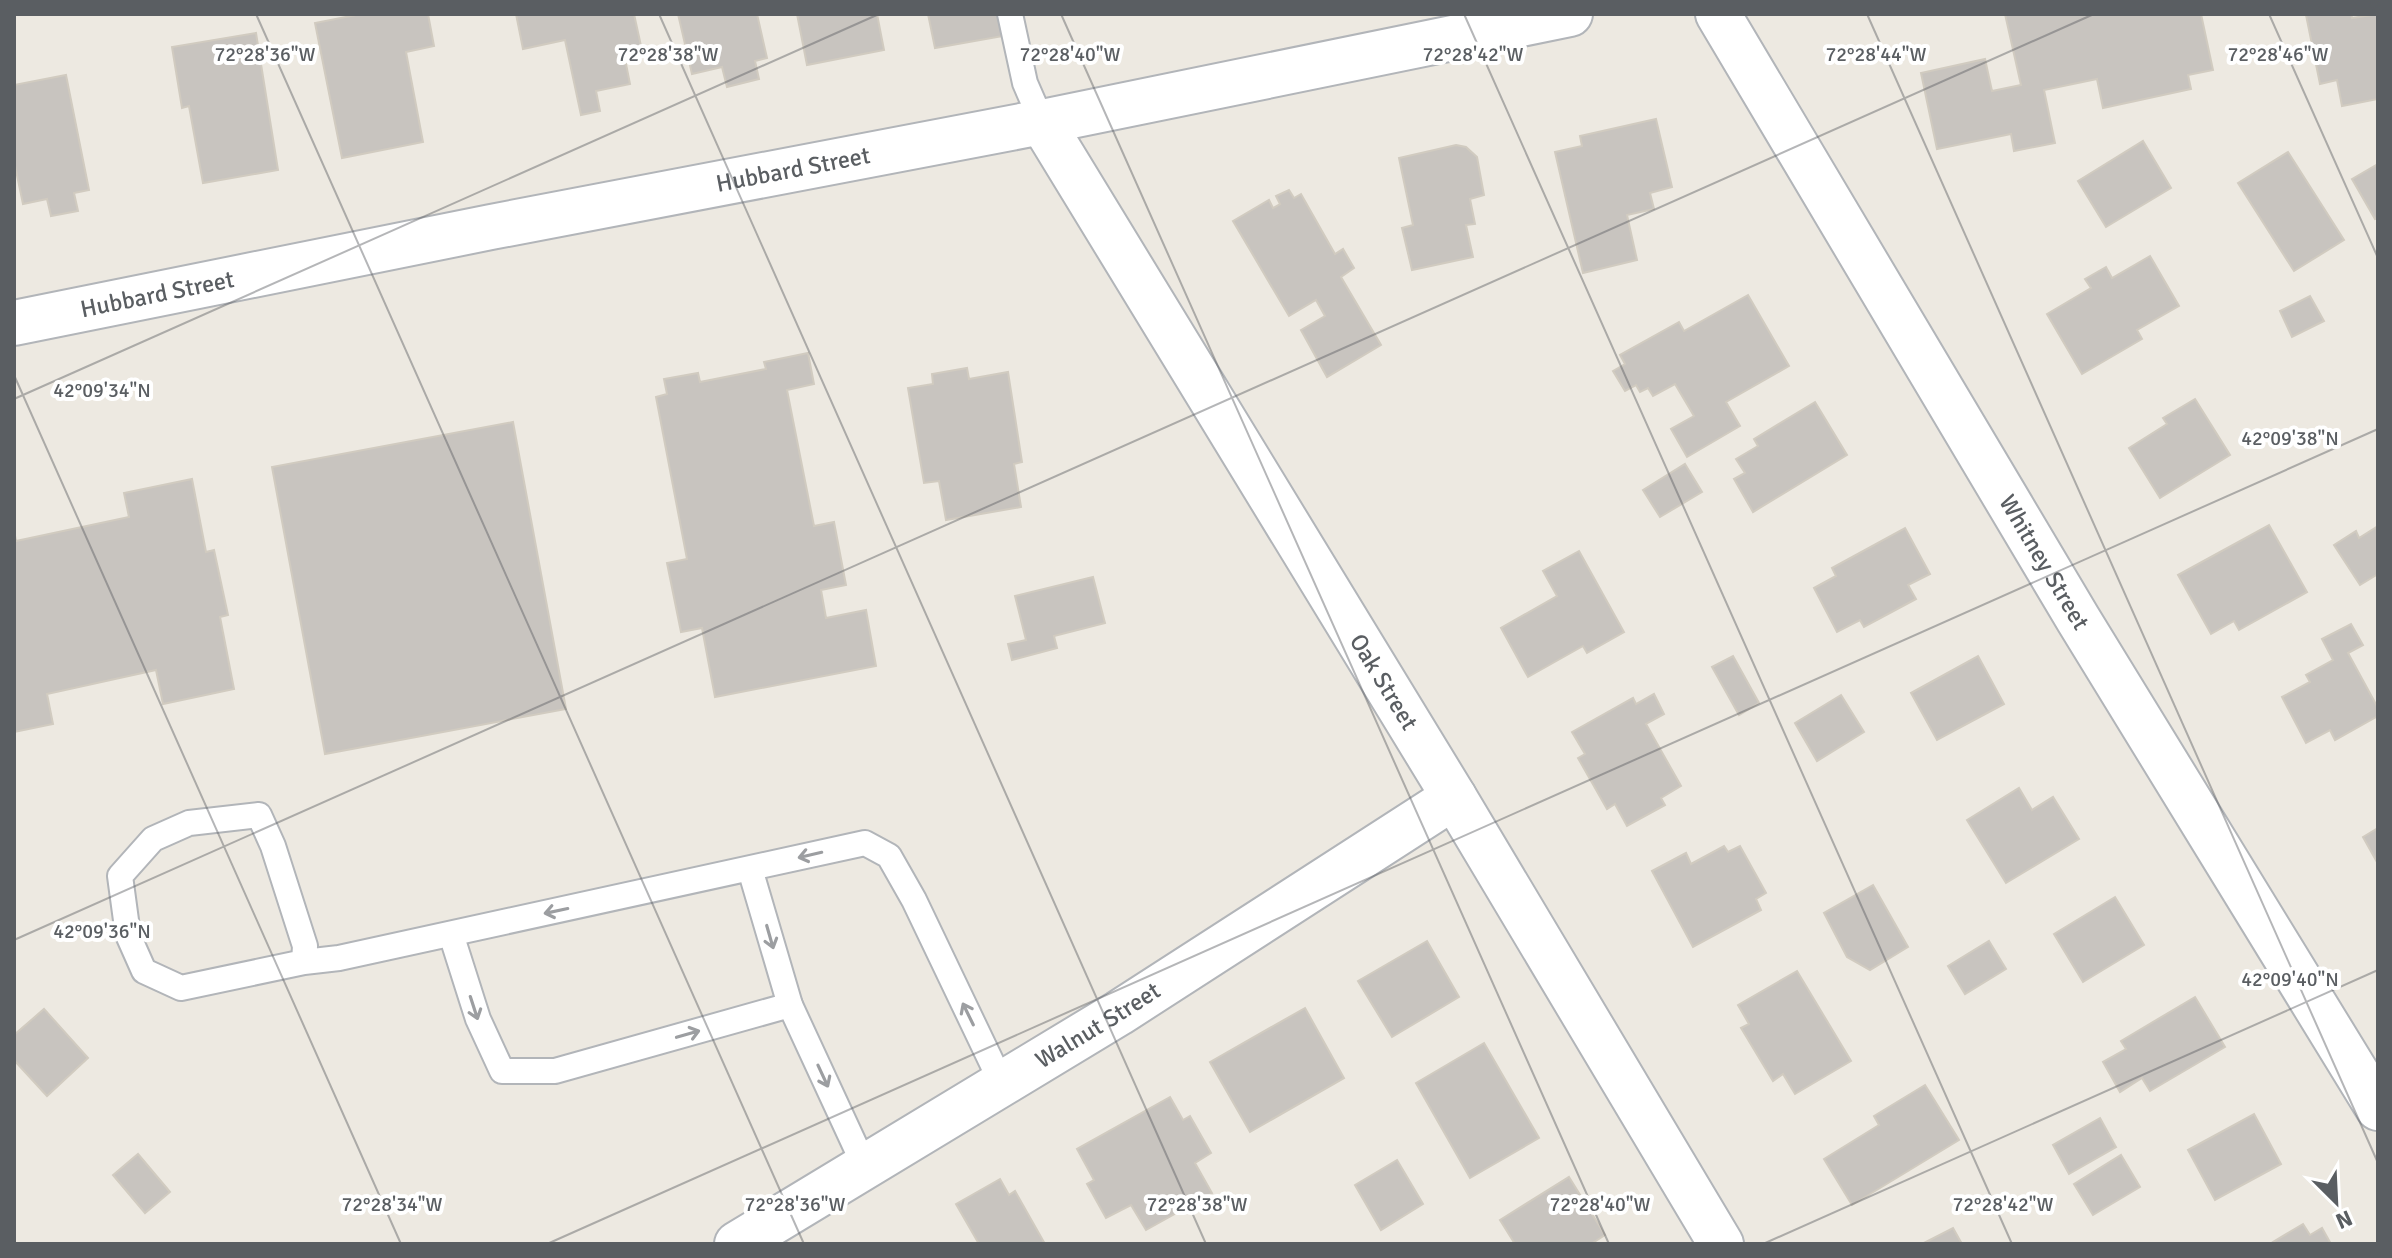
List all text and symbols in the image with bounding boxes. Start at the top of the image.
text: 72°28'36"W [214,42,316,67]
text: 72°28'38"W [617,42,719,67]
text: 72°28'40"W [1019,42,1121,67]
text: 72°28'42"W [1422,42,1524,67]
text: 72°28'44"W [1825,42,1927,67]
text: 72°28'46"W [2227,42,2329,67]
street label: Hubbard Street [714,140,872,199]
street label: Hubbard Street [78,264,237,324]
text: 42°09'34"N [53,378,151,403]
text: 42°09'38"N [2241,426,2339,451]
street label: Whitney Street [1992,489,2096,635]
street label: Oak Street [1343,628,1425,736]
one-way arrow [798,848,823,863]
one-way arrow [544,904,570,919]
text: 42°09'36"N [53,919,151,944]
one-way arrow [763,923,778,949]
text: 42°09'40"N [2241,967,2339,992]
street label: Walnut Street [1030,975,1166,1075]
one-way arrow [468,995,483,1020]
one-way arrow [960,1002,975,1026]
one-way arrow [675,1026,701,1041]
one-way arrow [816,1063,831,1087]
north arrow [2296,1162,2376,1242]
text: 72°28'34"W [341,1192,443,1217]
text: 72°28'36"W [744,1192,846,1217]
text: 72°28'38"W [1146,1192,1248,1217]
text: 72°28'40"W [1549,1192,1651,1217]
text: 72°28'42"W [1952,1192,2054,1217]
text: N [2331,1204,2356,1235]

